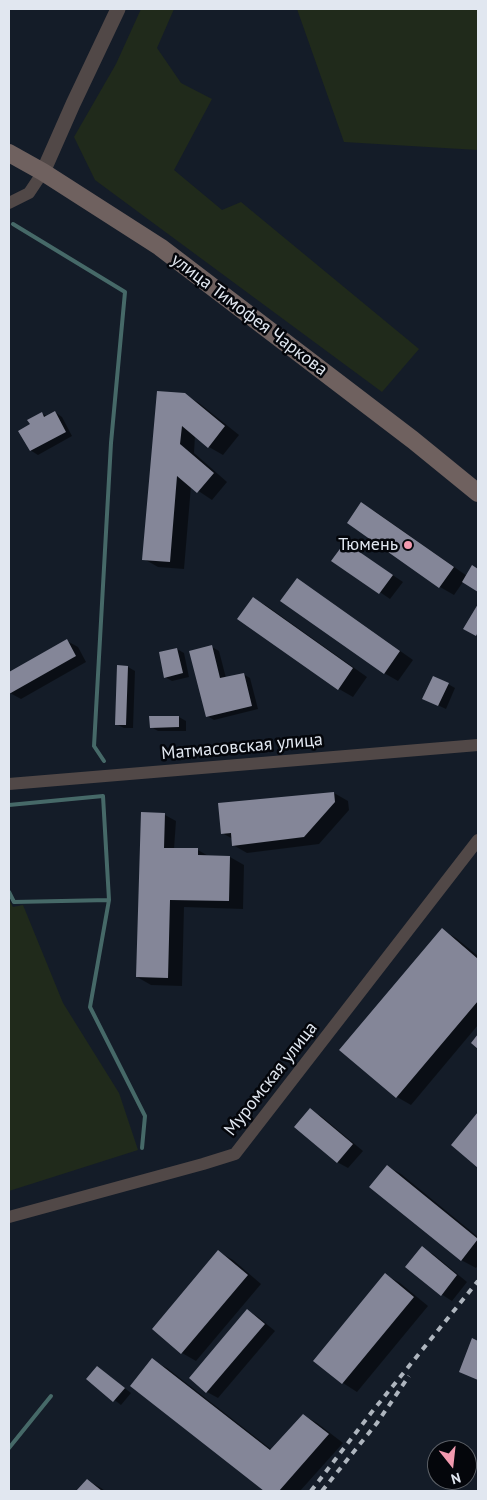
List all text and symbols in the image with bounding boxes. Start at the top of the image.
street label: улица Тимофея Чаркова [167,249,331,381]
place label: Тюмень [338,534,398,556]
marker: Тюмень [402,539,414,551]
street label: Матмасовская улица [160,729,324,765]
street label: Муромская улица [220,1018,322,1140]
north arrow [427,1440,477,1490]
text: N [449,1469,463,1488]

